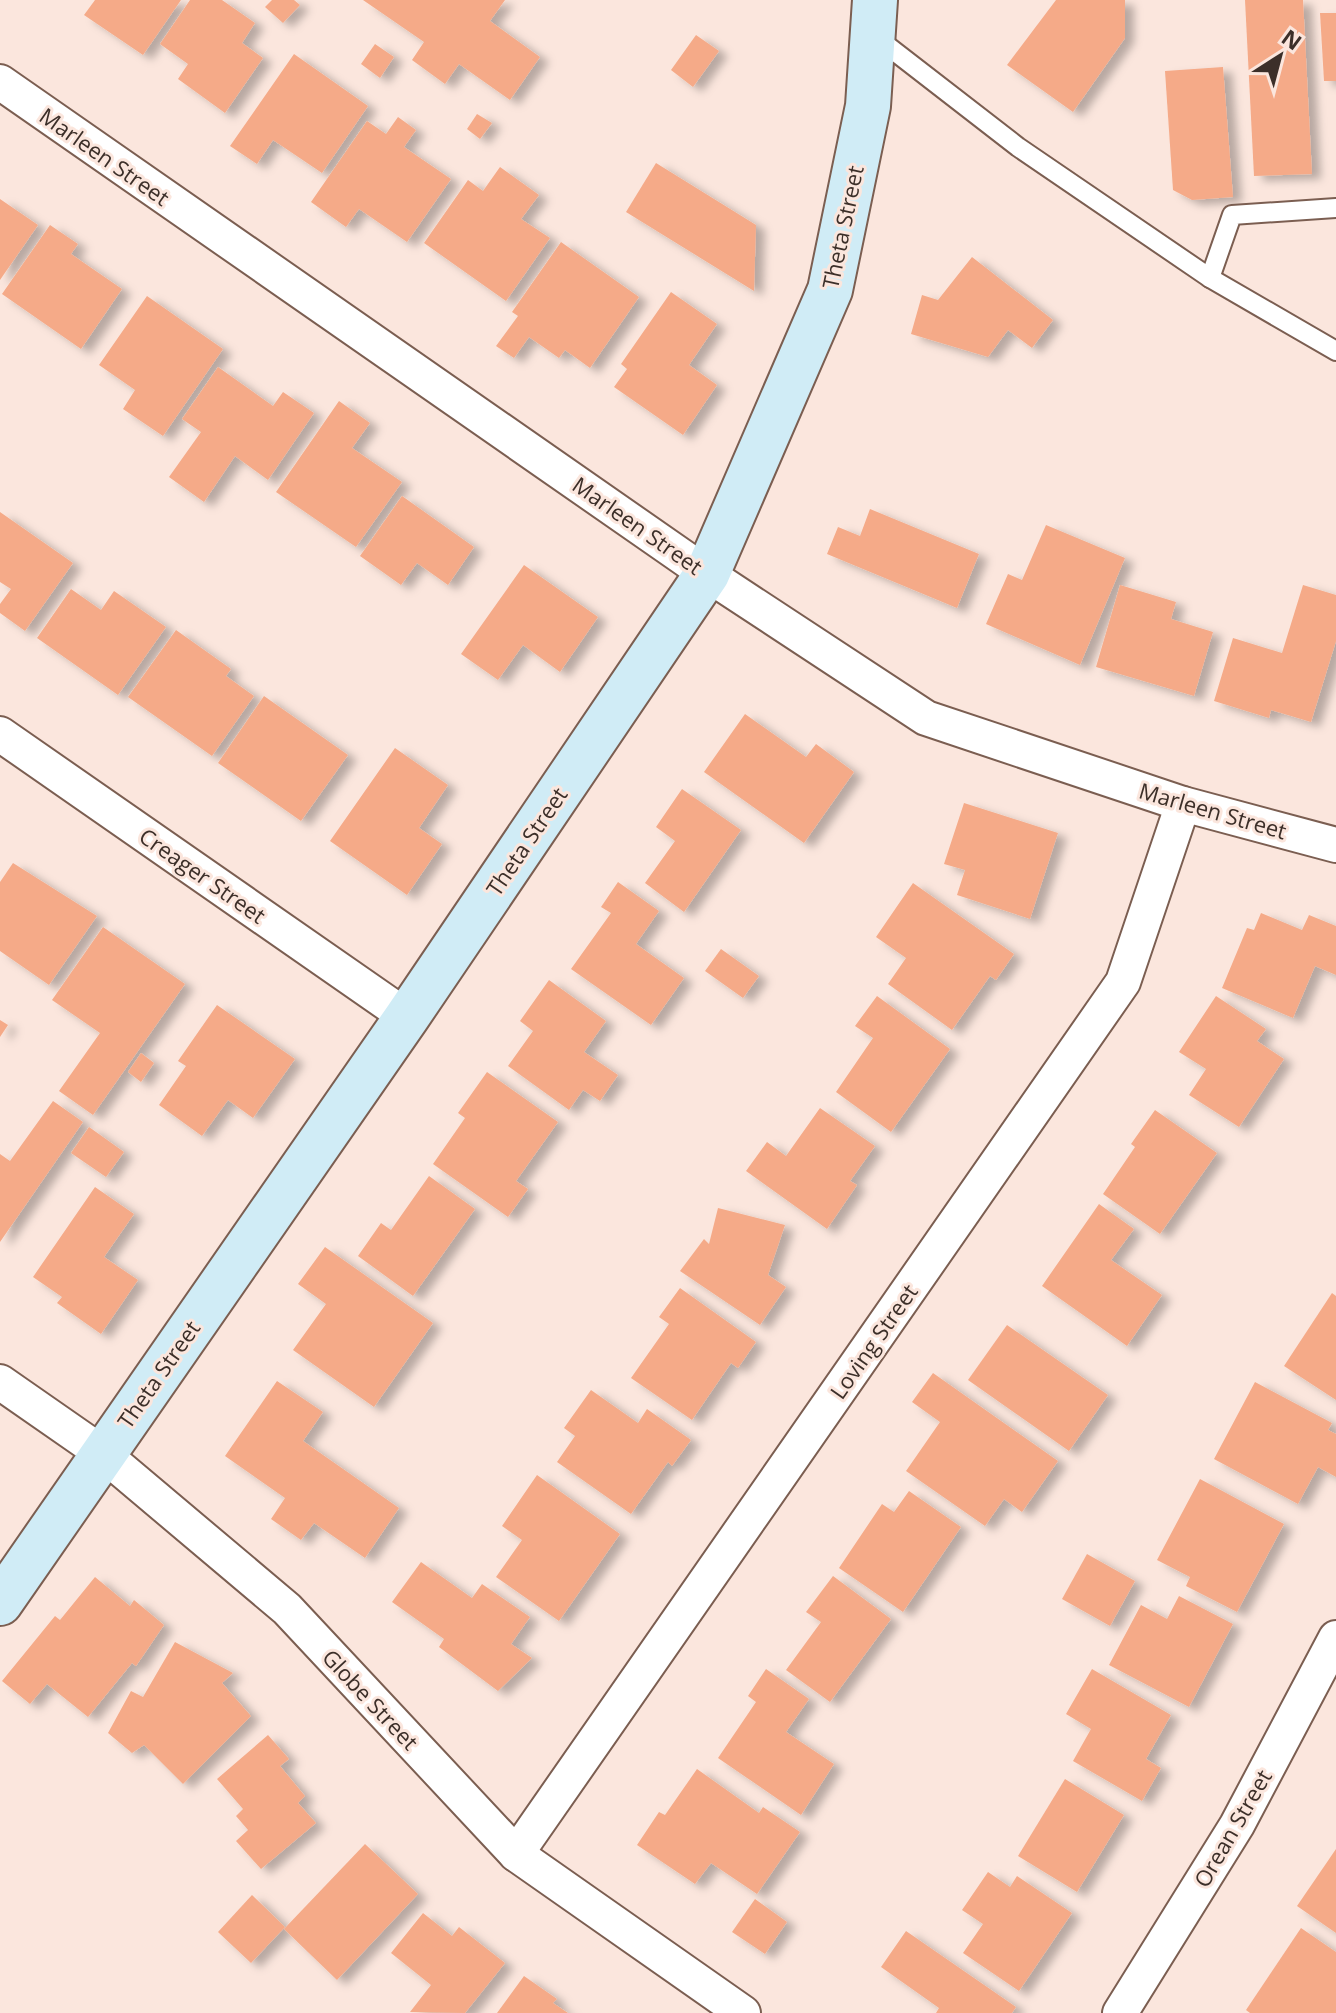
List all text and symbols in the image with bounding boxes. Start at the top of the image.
north arrow [1240,16,1320,96]
text: N [1276,22,1308,56]
street label: Marleen Street [34,100,176,212]
street label: Theta Street [814,163,870,291]
street label: Marleen Street [567,469,709,581]
street label: Marleen Street [1136,775,1290,845]
street label: Theta Street [479,781,574,901]
street label: Creager Street [134,820,272,930]
street label: Loving Street [822,1277,924,1404]
street label: Theta Street [110,1314,206,1434]
street label: Globe Street [316,1642,426,1756]
street label: Orean Street [1186,1763,1278,1892]

